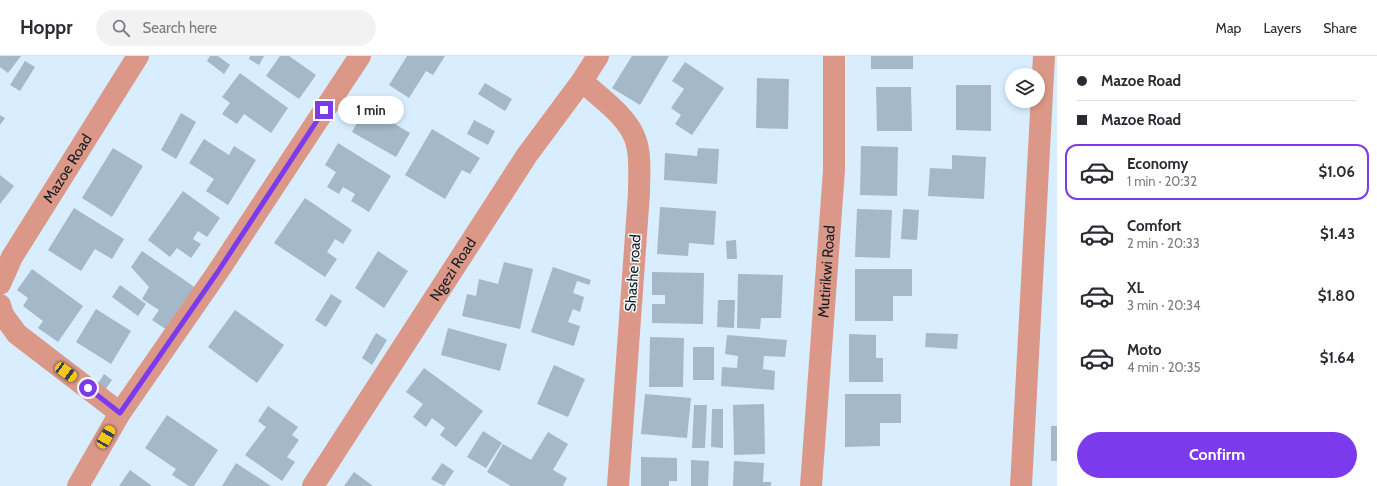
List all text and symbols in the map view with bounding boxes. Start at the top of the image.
search box [96,10,376,46]
text: Hoppr [20,16,72,39]
icon: search [110,17,132,39]
text: Search here [142,19,217,37]
text: Map [1216,19,1241,37]
text: Layers [1263,19,1301,37]
text: Share [1323,19,1357,37]
map controls [1005,68,1045,108]
button: layers [1005,68,1045,108]
text: Mazoe Road [1101,72,1181,90]
callout: 1 min [338,96,404,124]
route end [315,101,333,119]
text: 1 min [356,102,386,118]
text: Mazoe Road [1101,111,1181,129]
street label: Mazoe Road [39,131,96,206]
icon: car [1079,154,1115,190]
text: Economy [1127,155,1188,173]
text: $1.06 [1319,163,1355,181]
text: 1 min · 20:32 [1127,173,1197,189]
icon: car [1079,216,1115,252]
text: Comfort [1127,217,1181,235]
street label: Mutirikwi Road [814,225,839,318]
text: $1.43 [1320,225,1355,243]
street label: Ngezi Road [426,234,480,304]
street label: Shashe road [621,234,645,312]
text: 2 min · 20:33 [1127,235,1200,251]
icon: car [1079,278,1115,314]
text: XL [1127,279,1144,297]
text: $1.80 [1318,287,1355,305]
text: 3 min · 20:34 [1127,297,1200,313]
icon: car [1079,340,1115,376]
text: Moto [1127,341,1161,359]
text: $1.64 [1320,349,1355,367]
text: 4 min · 20:35 [1127,359,1200,375]
car [53,360,79,384]
route start [79,379,97,397]
car [95,424,117,450]
button: Confirm [1077,432,1357,478]

